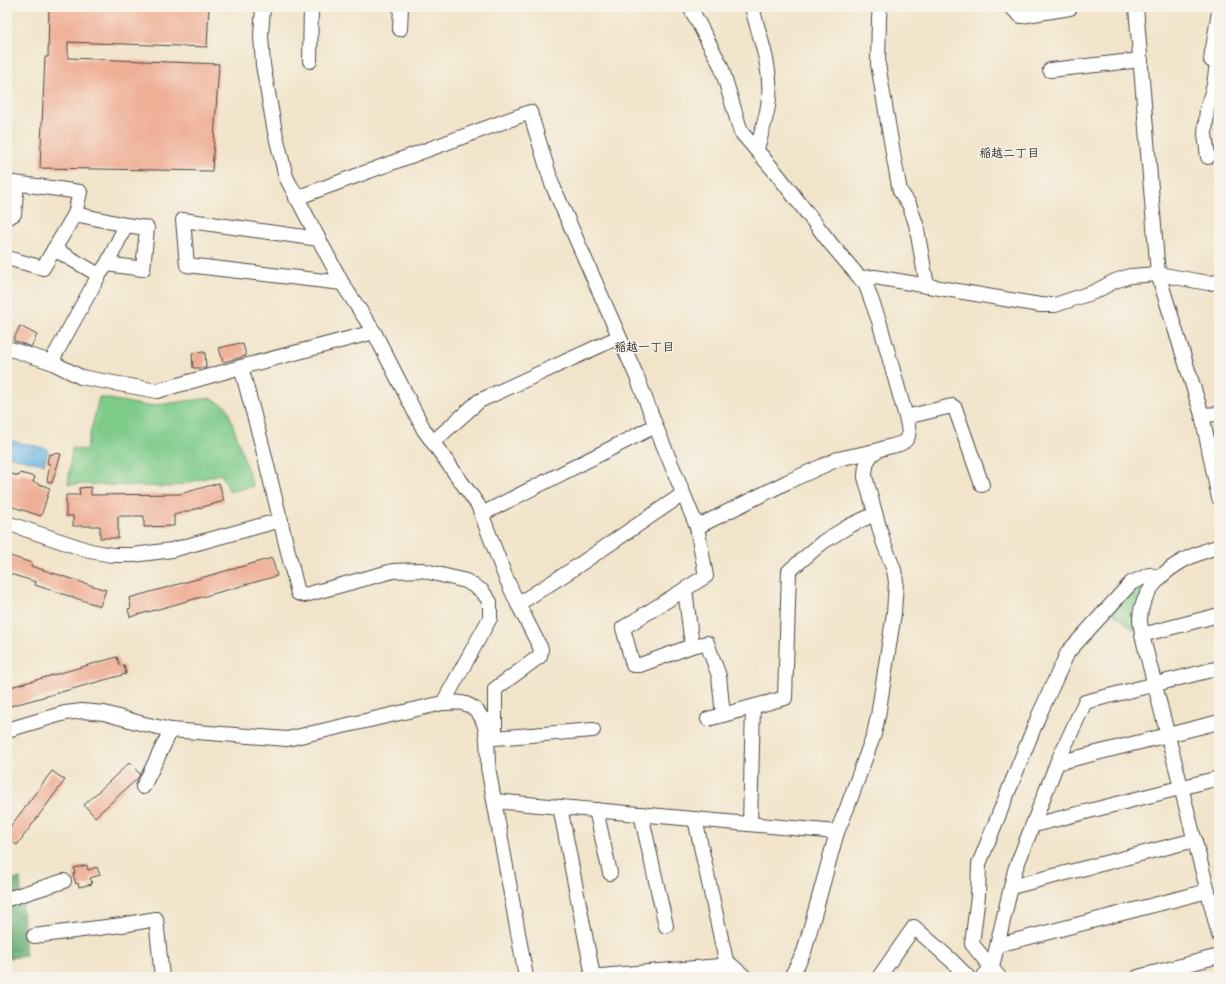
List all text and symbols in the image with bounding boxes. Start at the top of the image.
district label: 稲越二丁目 [979,145,1039,161]
district label: 稲越一丁目 [614,339,674,355]

